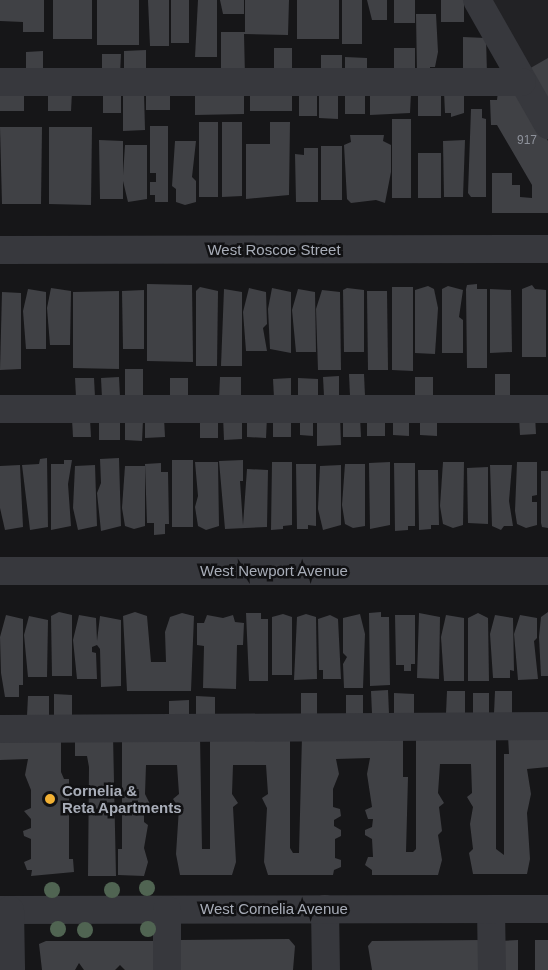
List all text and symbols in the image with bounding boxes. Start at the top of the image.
house number: 917 [517,134,537,148]
street label: West Roscoe Street [207,241,341,259]
street label: West Newport Avenue [200,562,348,580]
place label: Cornelia & Reta Apartments [62,781,182,816]
marker: Cornelia & Reta Apartments [43,792,57,806]
street label: West Cornelia Avenue [200,900,348,918]

